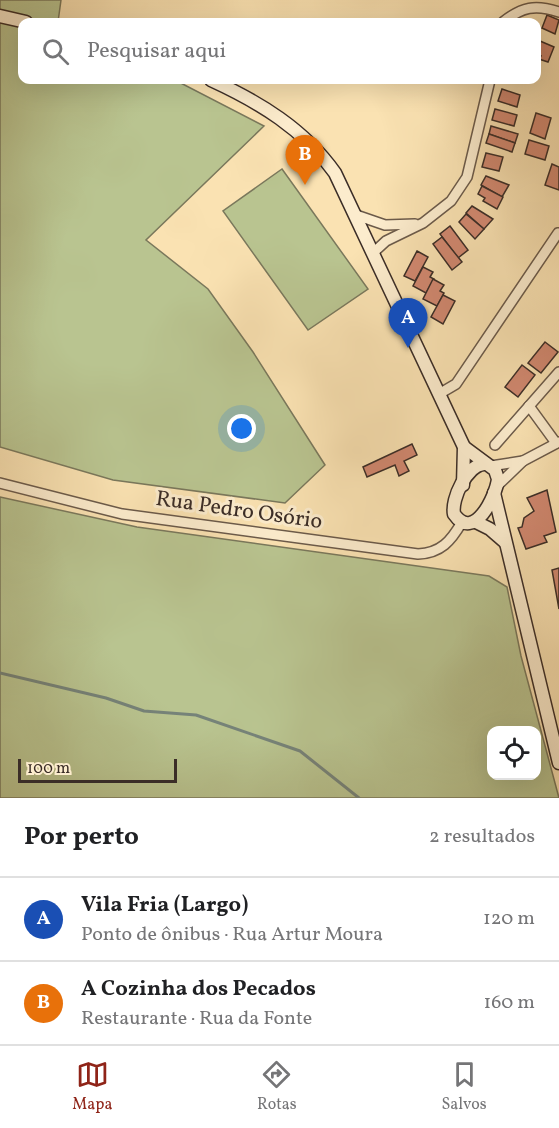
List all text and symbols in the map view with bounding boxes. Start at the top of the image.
search box [18,18,541,84]
icon: search [39,35,72,68]
text: Pesquisar aqui [87,36,226,67]
pin: B [286,136,324,185]
pin: A [388,298,428,348]
your location [227,414,256,443]
street label: Rua Pedro Osório [154,484,324,538]
map controls [487,726,541,780]
button: locate [487,726,541,780]
scale bar [18,756,177,784]
text: 100 m [27,758,70,780]
text: Por perto [24,819,139,855]
text: 2 resultados [429,823,535,851]
text: Vila Fria (Largo) [81,890,248,921]
text: A [36,905,51,933]
text: 120 m [483,905,535,933]
text: Ponto de ônibus · Rua Artur Moura [81,921,383,949]
text: A Cozinha dos Pecados [81,974,316,1005]
text: B [37,989,50,1017]
text: 160 m [483,989,535,1017]
text: Restaurante · Rua da Fonte [81,1005,312,1033]
tab: Mapa [72,1058,112,1116]
tab: Rotas [257,1058,297,1116]
tab: Salvos [441,1058,487,1116]

